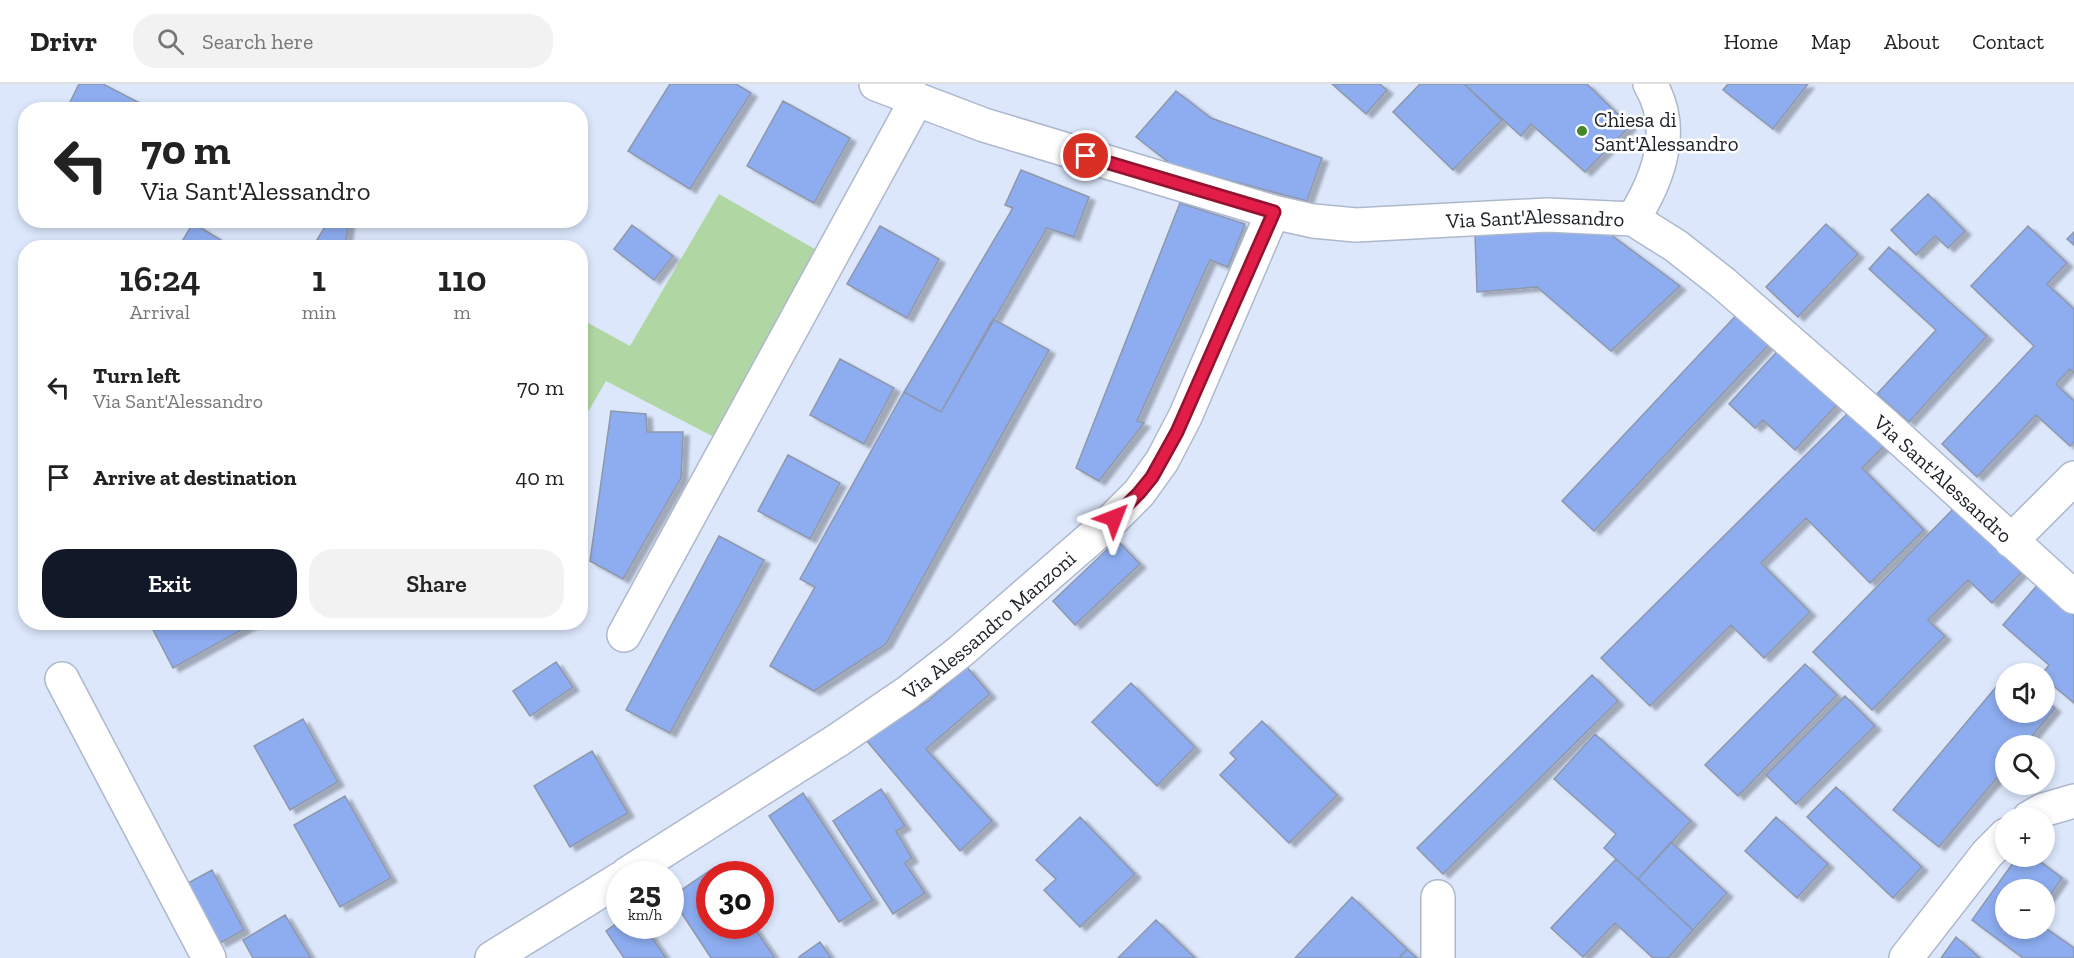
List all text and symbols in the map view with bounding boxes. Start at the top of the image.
search box [133,14,553,68]
text: Drivr [30,25,97,58]
icon: search [154,25,187,58]
text: Search here [202,28,313,55]
text: Home [1724,29,1778,54]
text: Map [1811,29,1851,54]
text: About [1884,29,1939,54]
text: Contact [1972,29,2044,54]
place label: Chiesa di Sant'Alessandro [1594,107,1739,156]
text: 70 m [141,124,231,175]
marker: Chiesa di Sant'Alessandro [1575,124,1589,138]
icon: left [42,126,120,204]
pin [1060,130,1111,181]
icon: arrive [1069,139,1102,172]
text: Via Sant'Alessandro [141,175,371,207]
street label: Via Sant'Alessandro [1444,202,1625,233]
text: 16:24 [119,257,201,300]
text: 1 [312,257,326,300]
text: 110 [437,257,487,300]
text: Arrival [130,300,190,324]
text: min [302,300,336,324]
text: m [453,300,471,324]
text: Turn left [93,362,180,389]
icon: left [42,371,75,404]
text: 70 m [517,374,564,401]
text: Via Sant'Alessandro [93,389,263,413]
street label: Via Sant'Alessandro [1868,408,2018,548]
icon: arrive [42,461,75,494]
text: Arrive at destination [93,464,296,491]
text: 40 m [515,464,564,491]
position arrow [1082,486,1146,550]
street label: Via Alessandro Manzoni [897,545,1080,705]
button: Exit [42,549,297,618]
button: Share [309,549,564,618]
map controls [1995,663,2055,939]
button: sound [1995,663,2055,723]
button: search [1995,735,2055,795]
button: + [1995,807,2055,867]
speed limit sign: 30 [696,861,774,939]
text: 25 [629,875,661,911]
button: − [1995,879,2055,939]
text: km/h [628,906,662,924]

